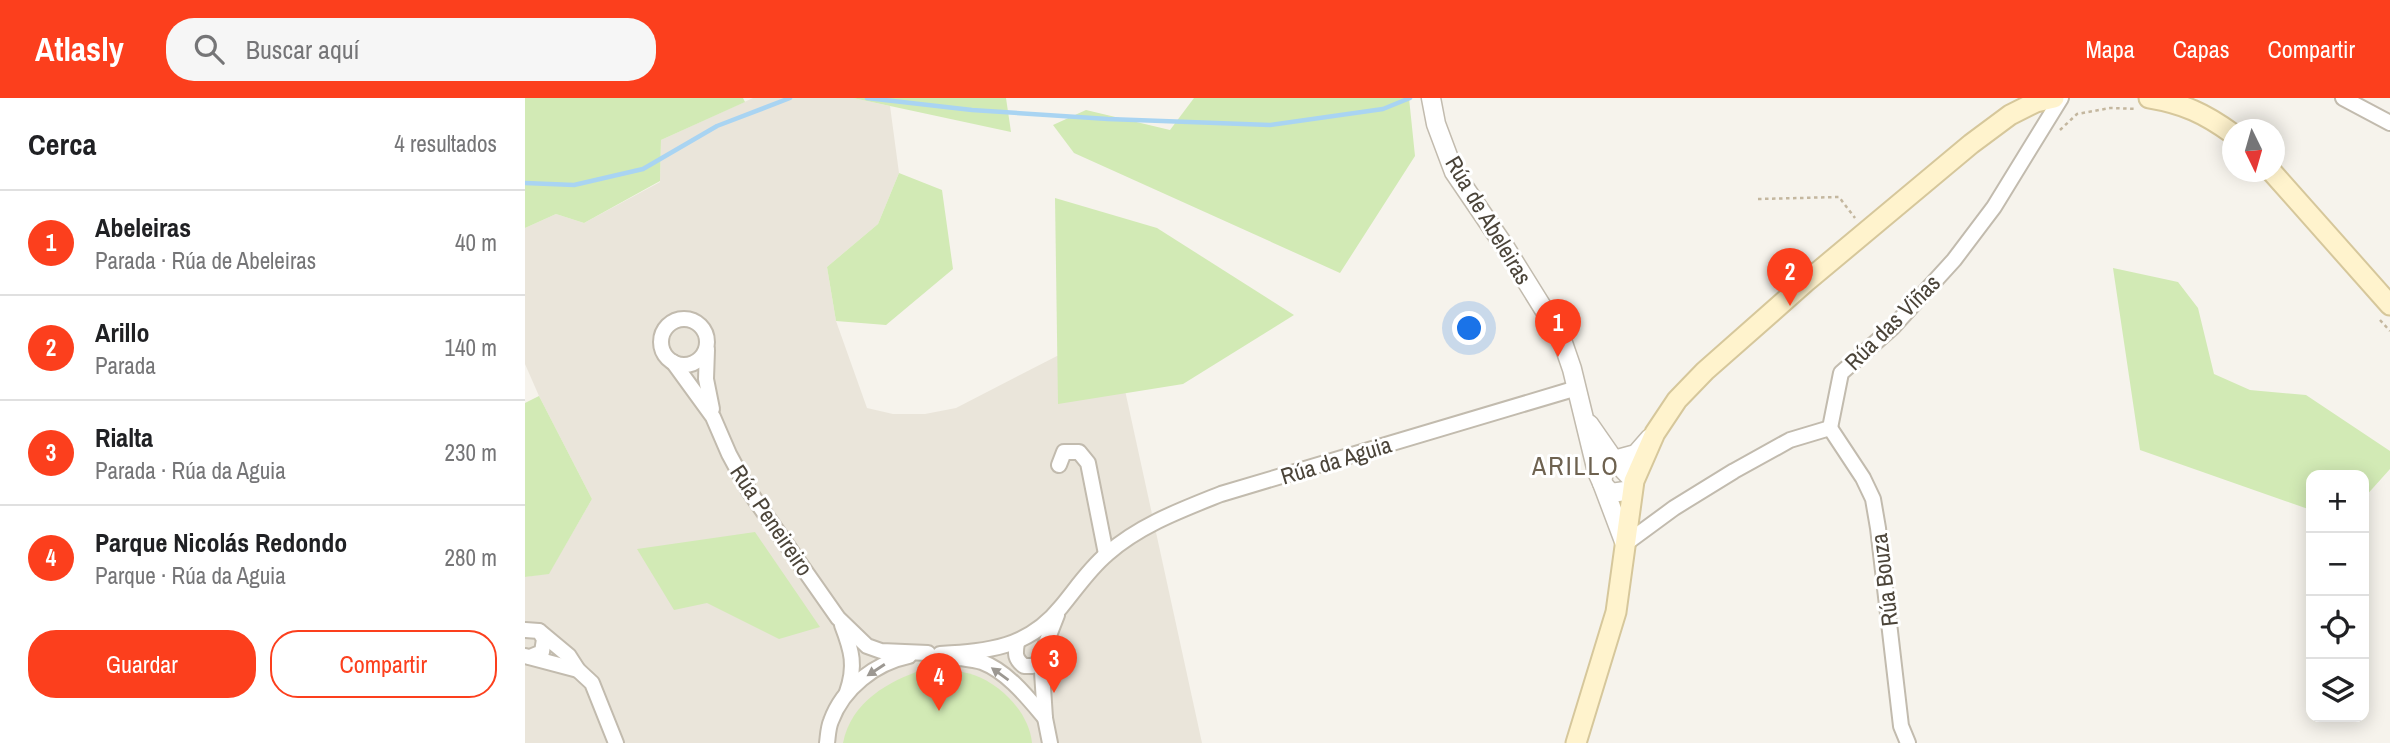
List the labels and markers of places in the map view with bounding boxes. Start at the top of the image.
pin: 2 [1767,248,1813,306]
pin: 1 [1535,299,1581,357]
pin: 3 [1031,635,1077,693]
pin: 4 [916,653,962,711]

